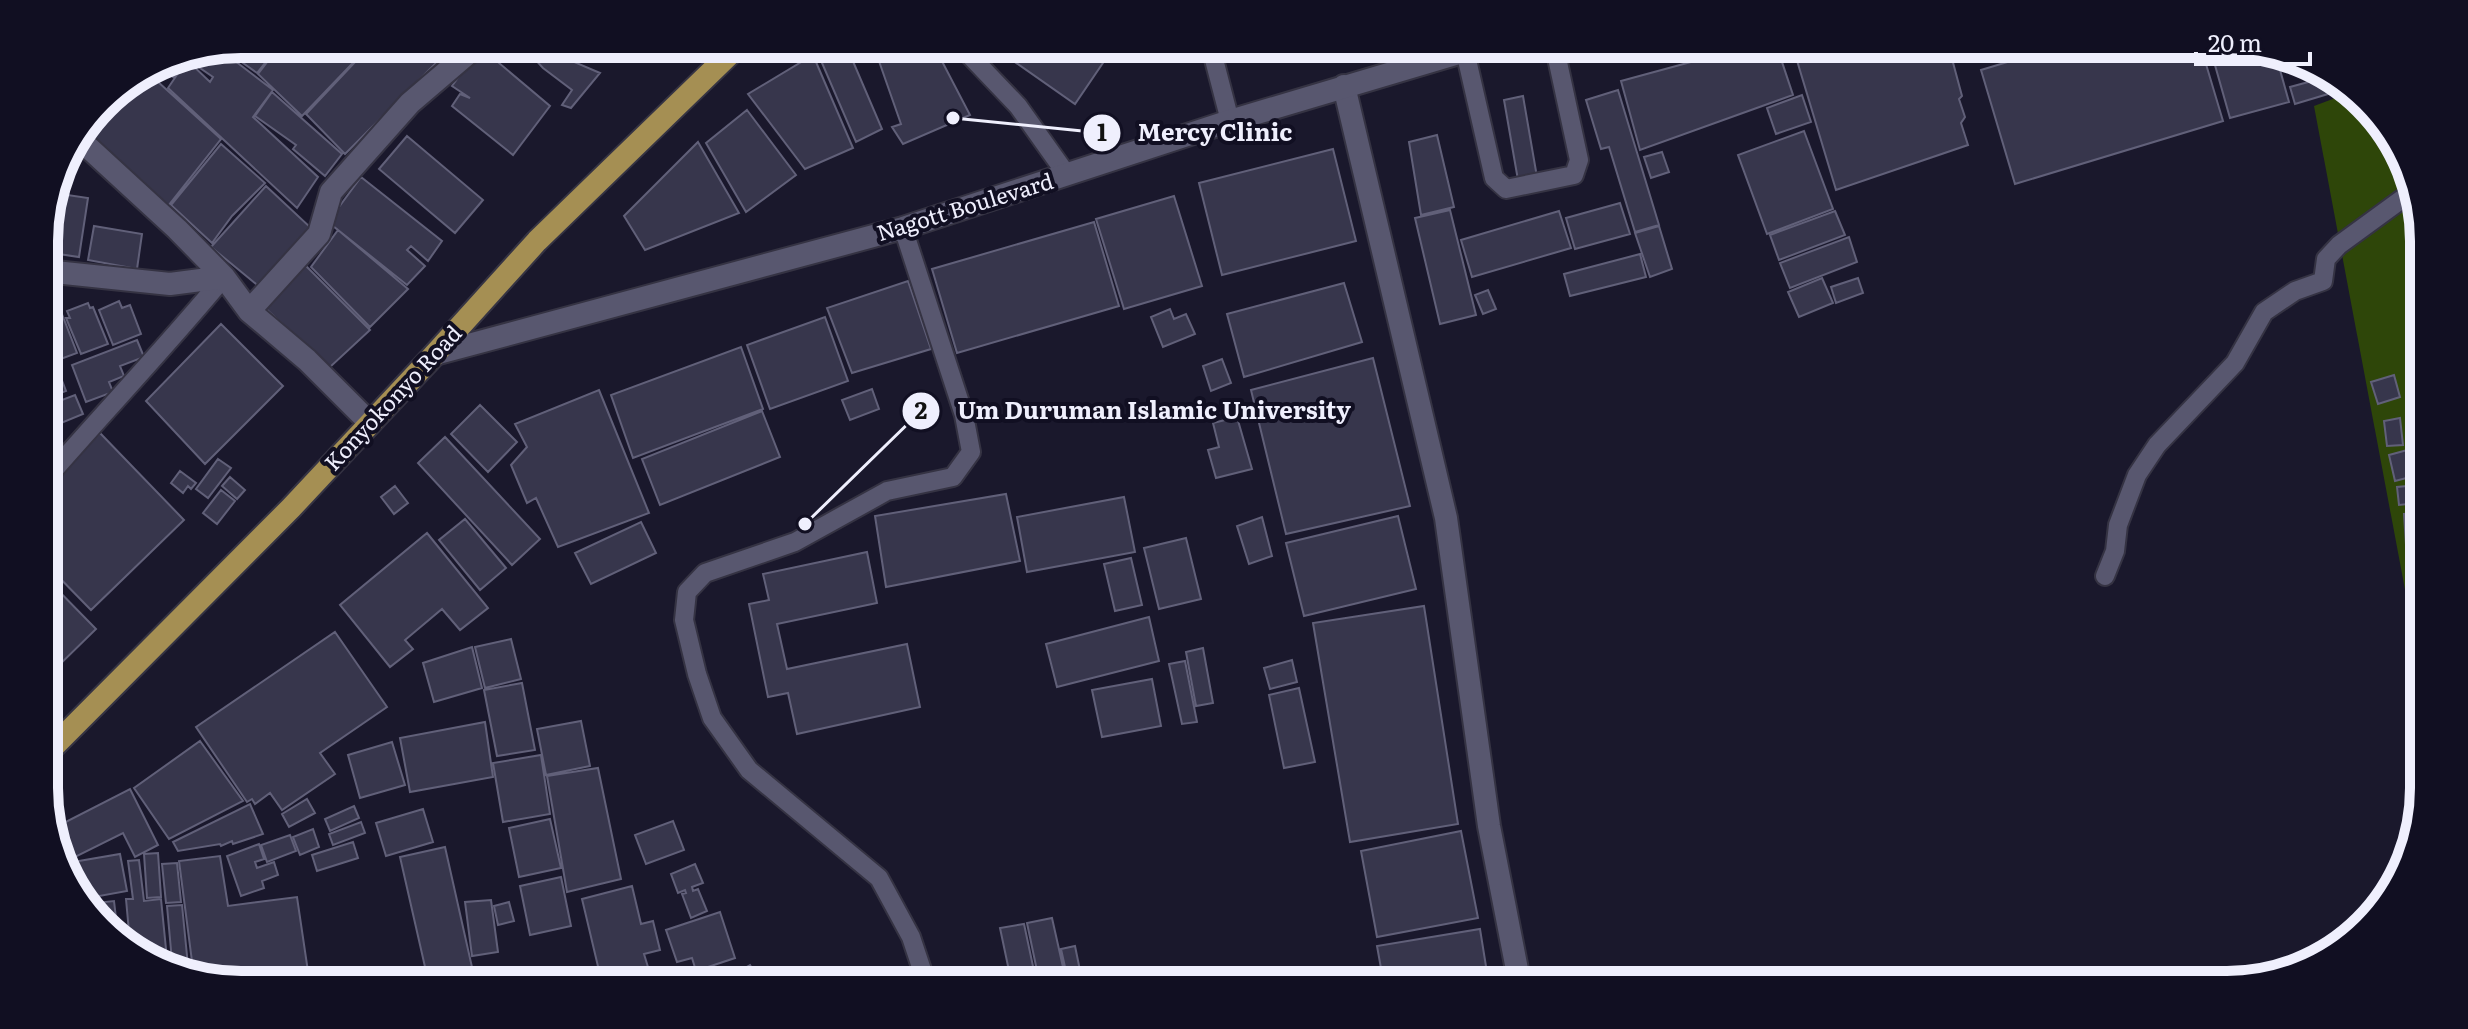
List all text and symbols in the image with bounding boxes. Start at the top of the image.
scale bar [2196,16,2310,66]
text: 20 m [2208,24,2262,59]
callout: Mercy Clinic [1082,109,1308,157]
text: 1 [1097,113,1107,148]
text: Mercy Clinic [1138,113,1292,148]
street label: Nagott Boulevard [872,163,1057,248]
street label: Konyokonyo Road [315,317,468,477]
callout: Um Duruman Islamic University [901,387,1367,435]
text: 2 [915,391,928,426]
text: Um Duruman Islamic University [957,391,1351,426]

